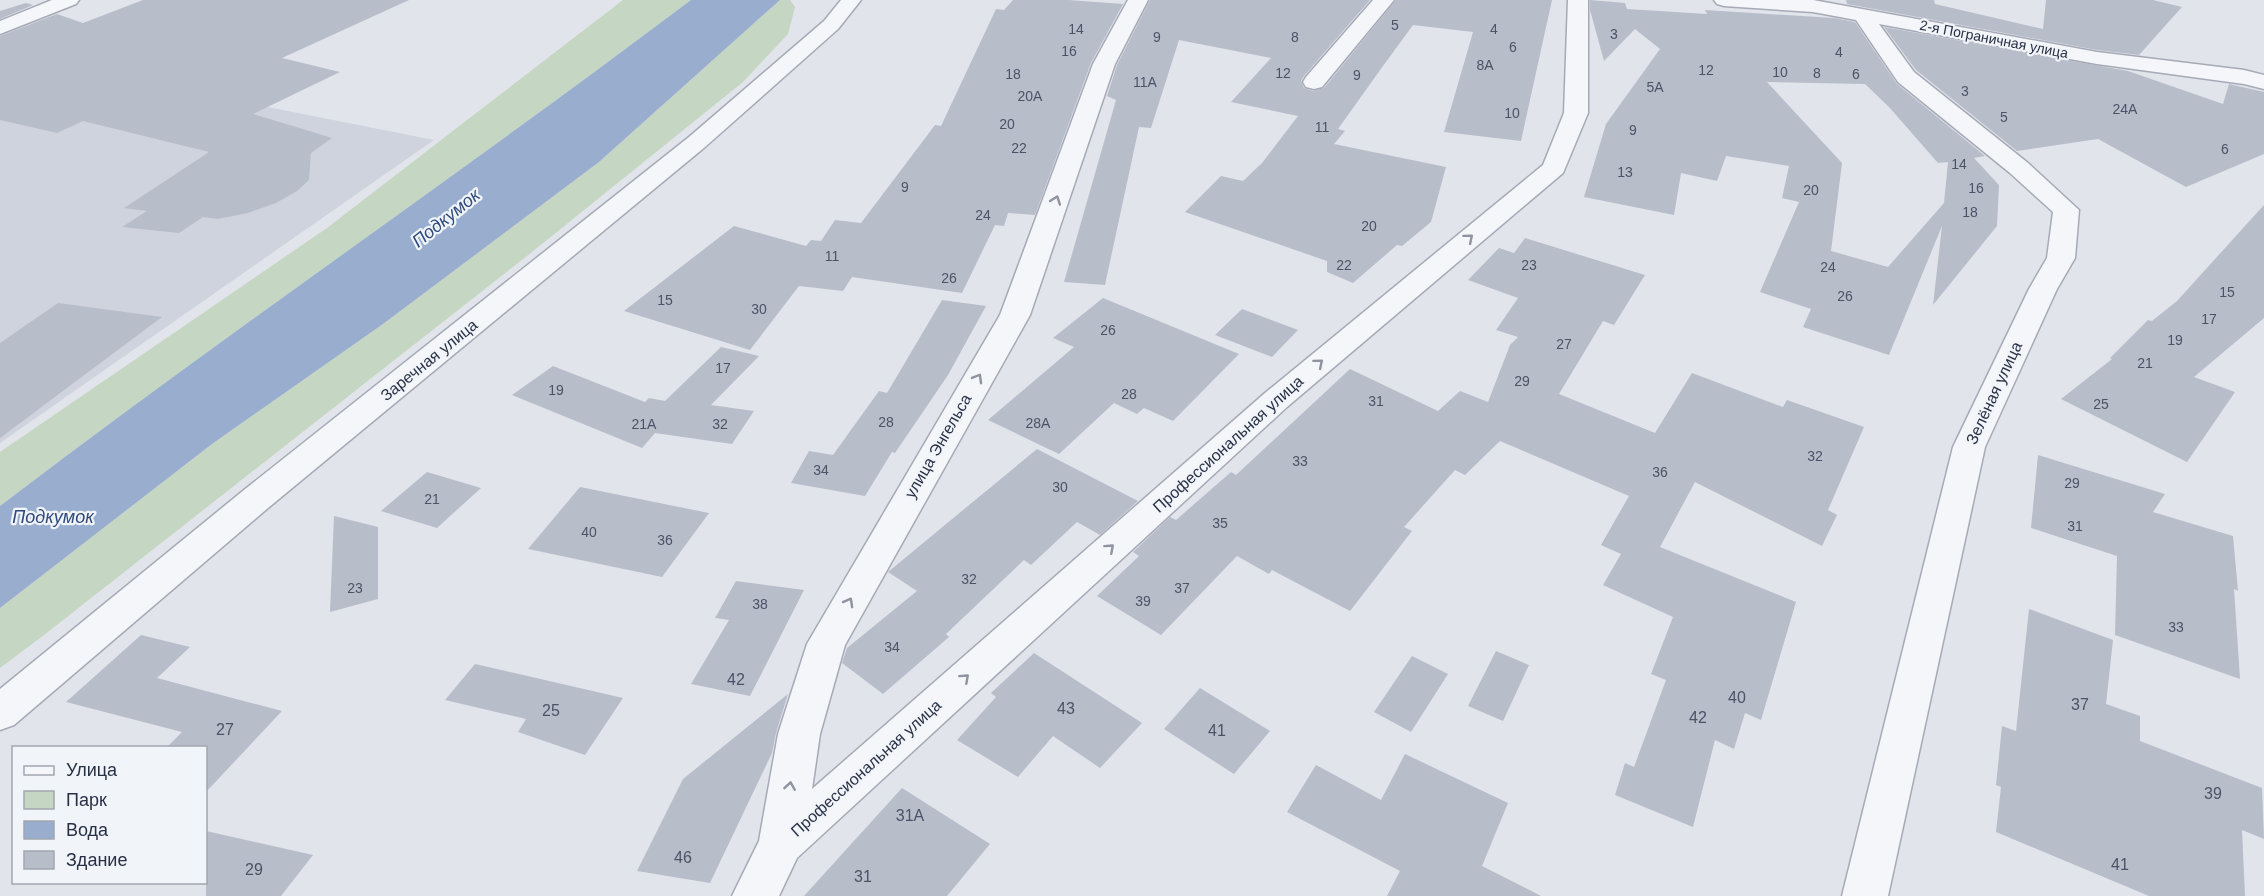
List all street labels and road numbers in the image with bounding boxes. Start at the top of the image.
street label: 2-я Пограничная улица [1918,17,2070,61]
street label: Заречная улица [377,316,481,404]
street label: Зелёная улица [1963,339,2025,447]
street label: Профессиональная улица [1150,372,1306,516]
street label: улица Энгельса [901,391,975,501]
street label: Профессиональная улица [788,696,944,840]

